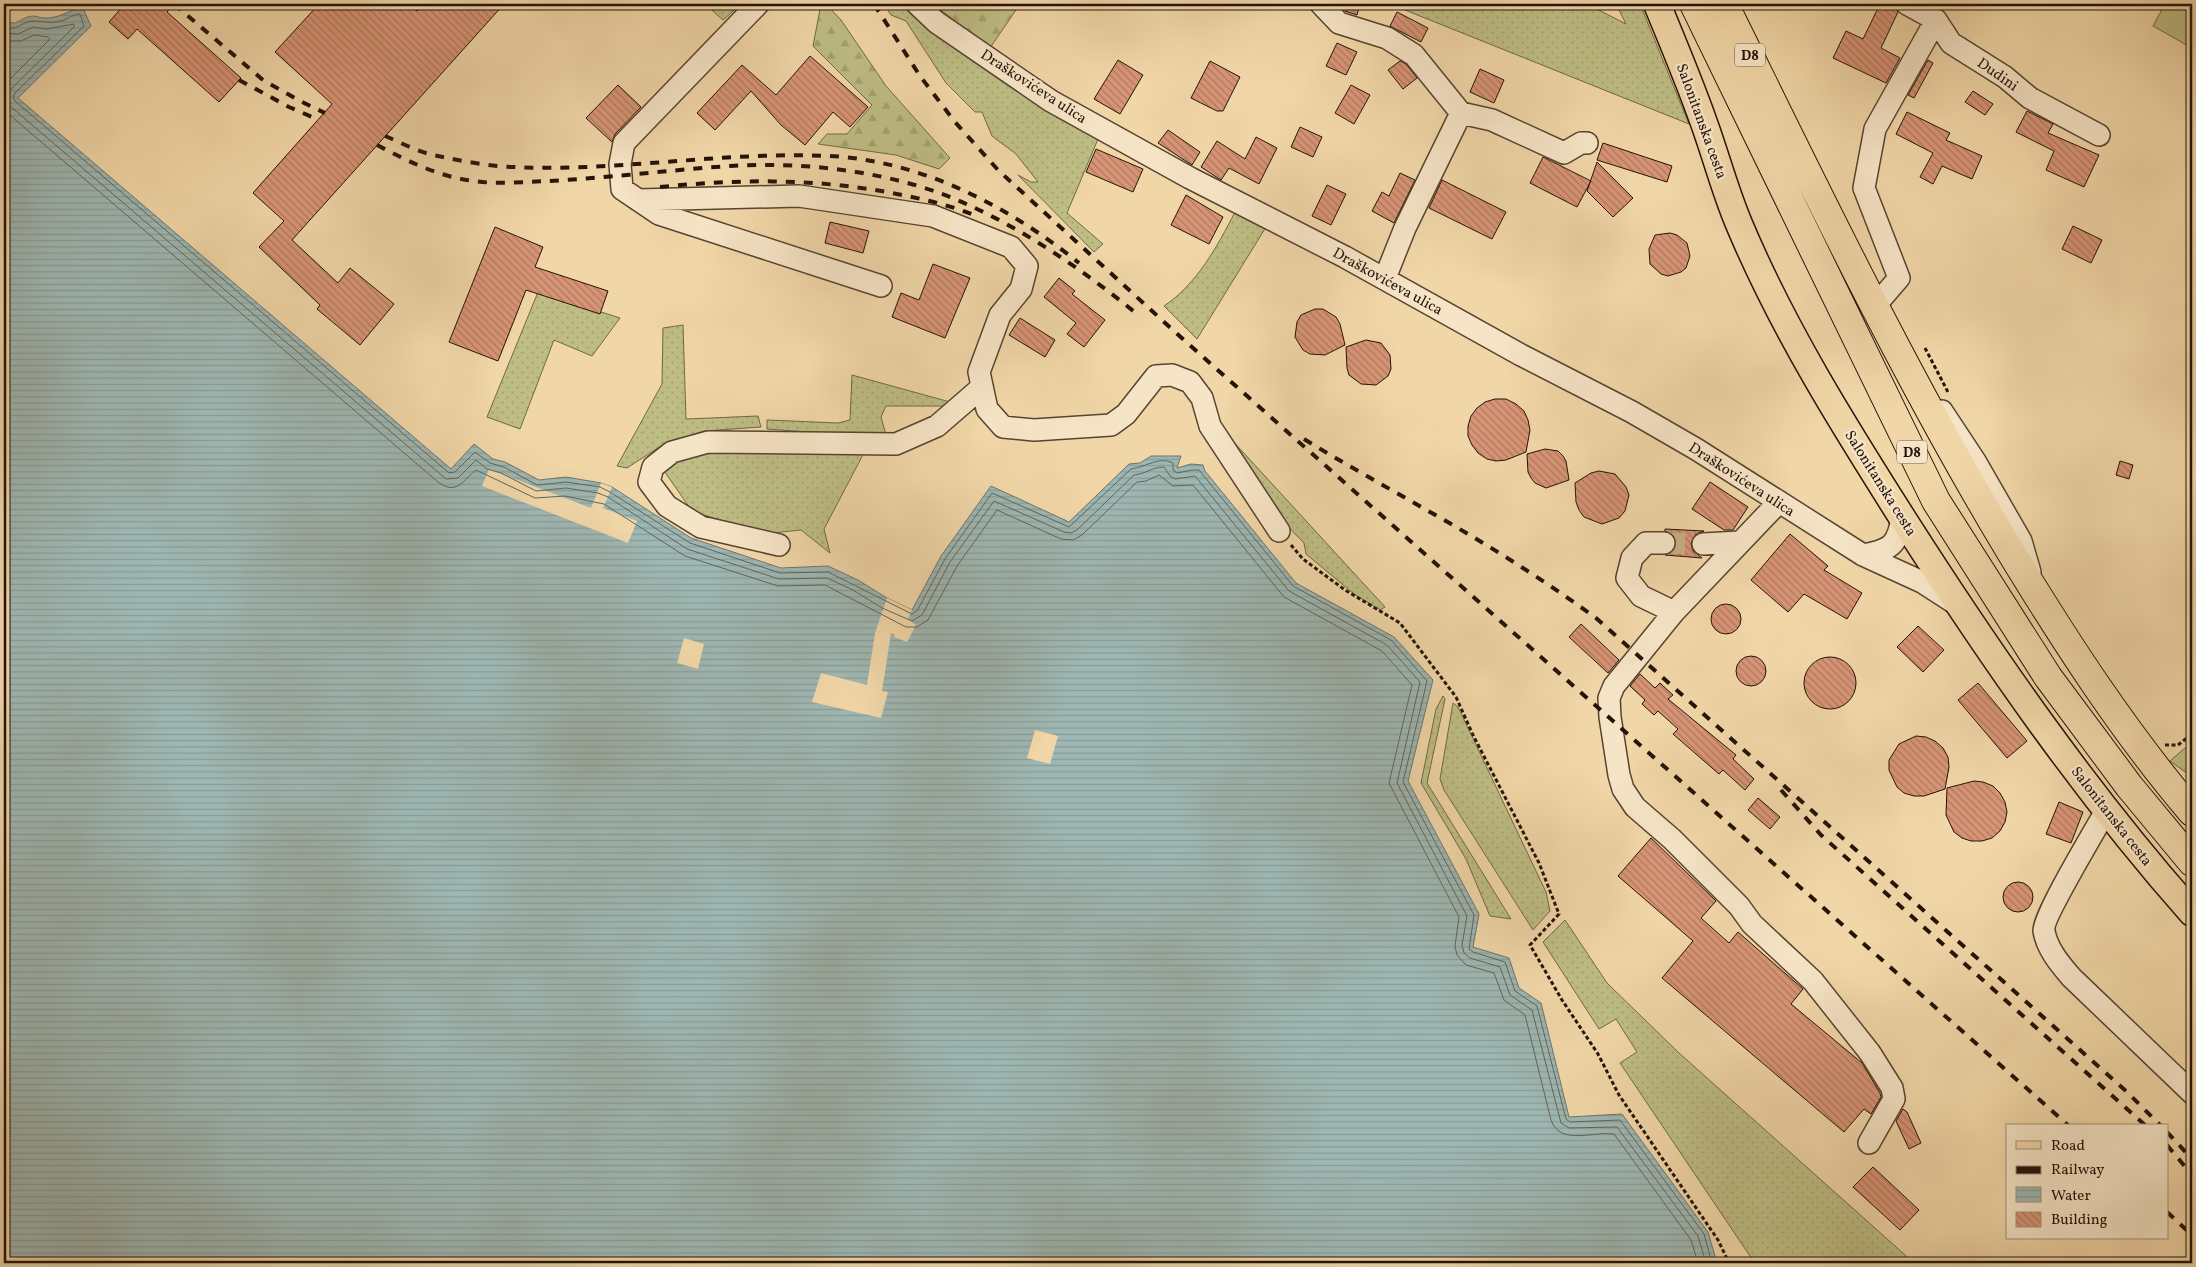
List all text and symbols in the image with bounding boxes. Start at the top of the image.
road number: D8 [1735,44,1765,66]
street label: Draškovićeva ulica [976,45,1090,130]
street label: Dudini [1972,53,2022,97]
street label: Salonitanska cesta [1670,61,1731,182]
street label: Draškovićeva ulica [1328,243,1446,321]
street label: Salonitanska cesta [1839,427,1921,541]
street label: Draškovićeva ulica [1684,438,1798,523]
road number: D8 [1897,441,1927,464]
street label: Salonitanska cesta [2065,763,2156,871]
legend [2006,1124,2168,1240]
text: Road [2051,1136,2085,1157]
text: Railway [2051,1160,2104,1181]
text: Water [2051,1186,2091,1207]
text: Building [2051,1210,2108,1231]

